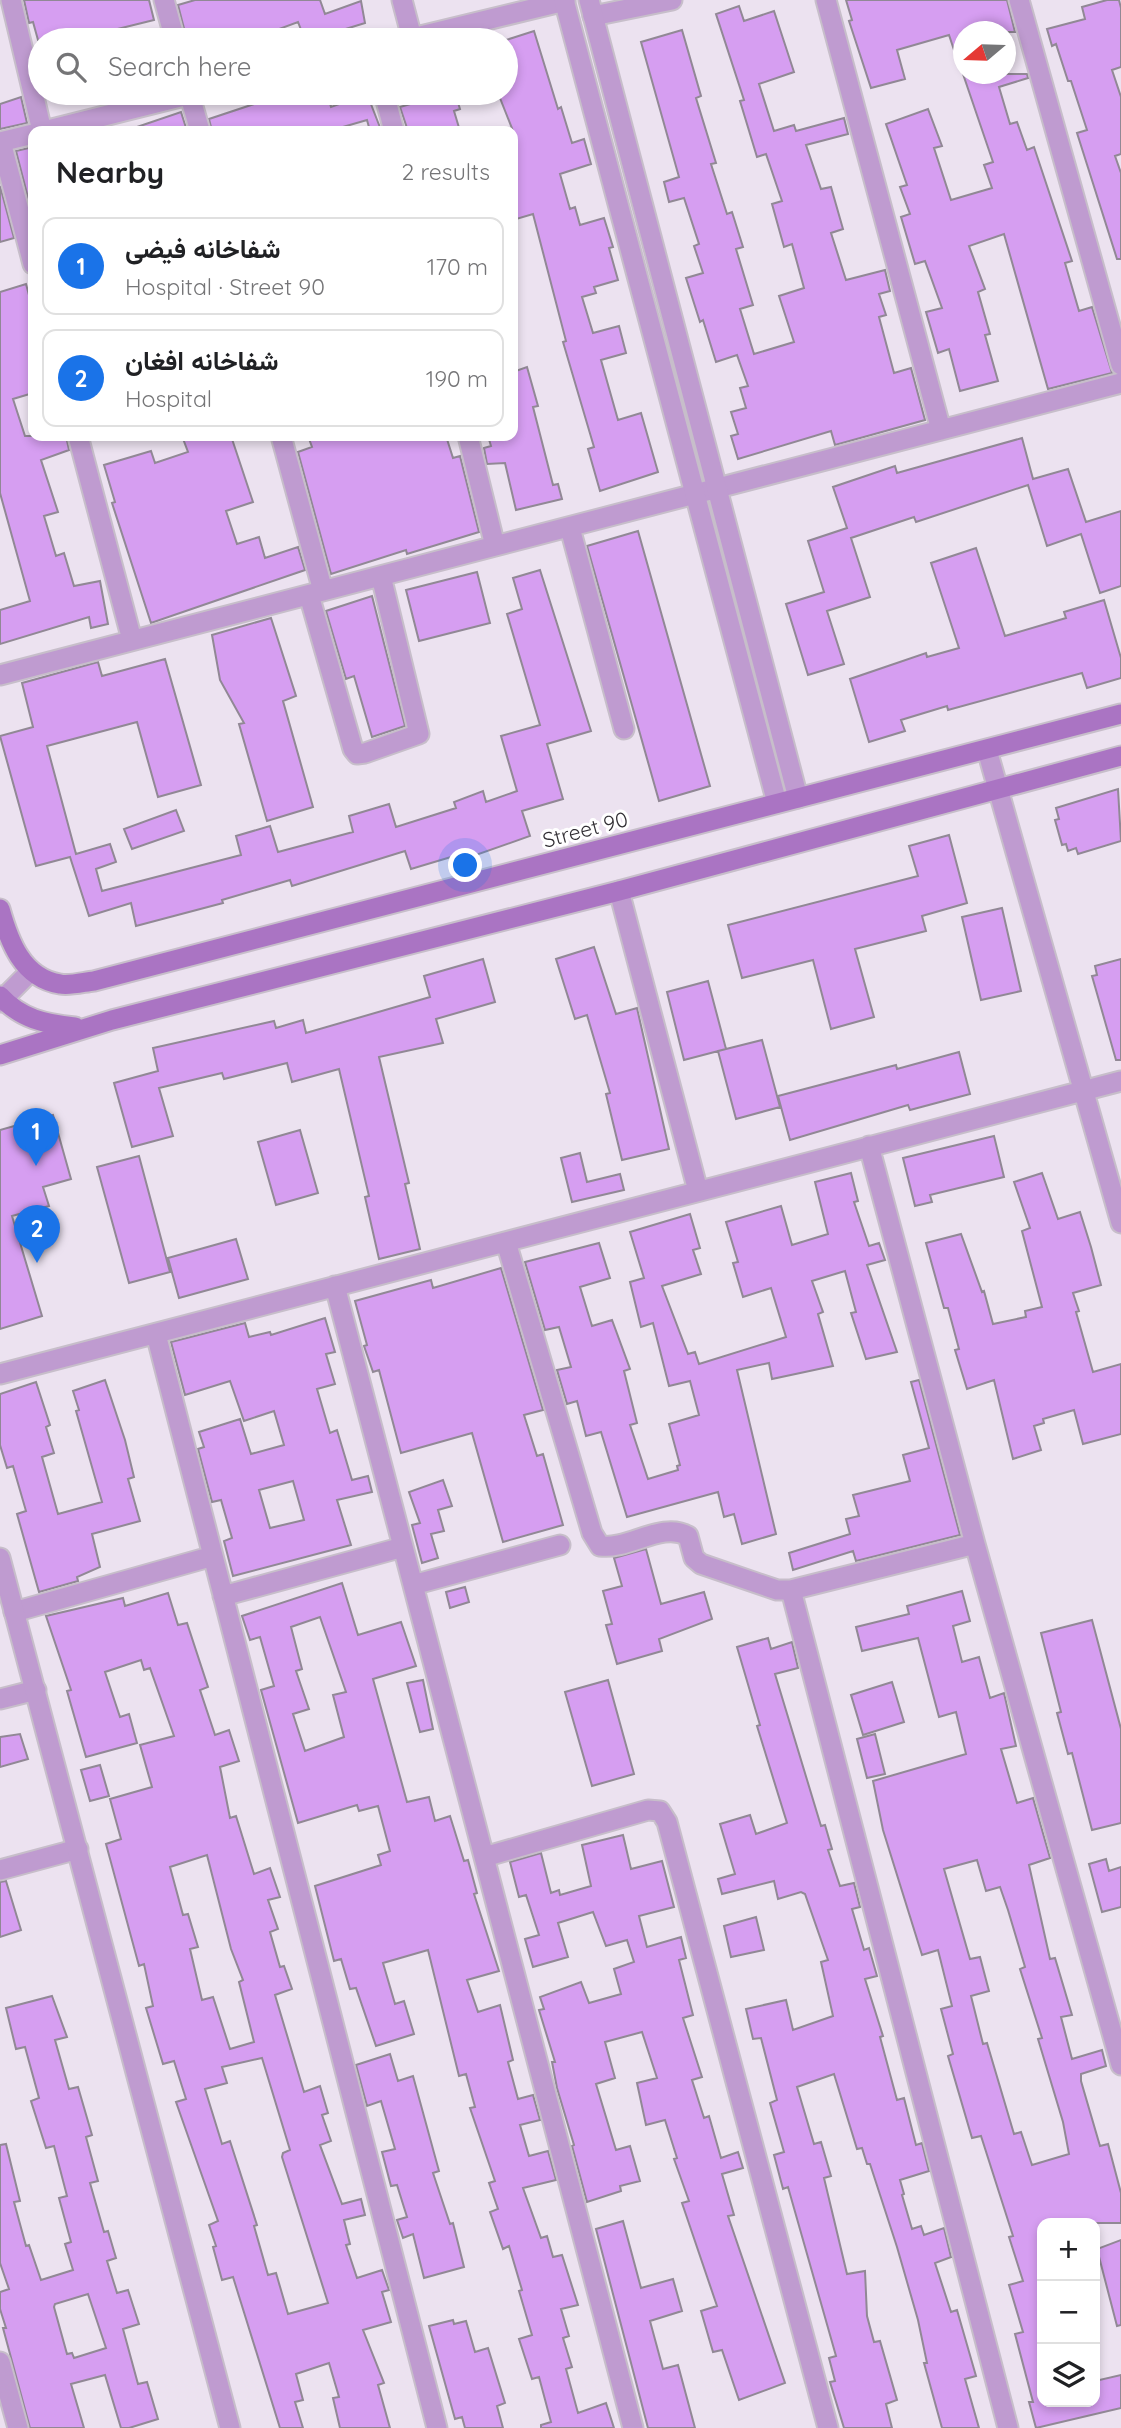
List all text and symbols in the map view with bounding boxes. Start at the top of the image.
north arrow [953,21,1016,84]
search box [28,28,518,105]
icon: search [52,48,90,86]
text: Search here [108,50,252,83]
text: Nearby [56,153,164,191]
text: 2 results [401,157,490,186]
text: شفاخانه فیضی [125,232,281,265]
text: 1 [77,252,85,281]
text: 170 m [427,252,488,281]
text: Hospital · Street 90 [125,272,325,301]
text: شفاخانه افغان [125,344,278,377]
text: 2 [74,364,88,393]
text: 190 m [426,364,488,393]
text: Hospital [125,384,212,413]
street label: Street 90 [539,805,631,853]
your location [448,848,482,882]
pin: 1 [13,1108,59,1166]
pin: 2 [14,1205,60,1263]
map controls [1037,2218,1100,2407]
button: + [1037,2218,1100,2281]
button: − [1037,2281,1100,2344]
button: layers [1037,2344,1100,2407]

